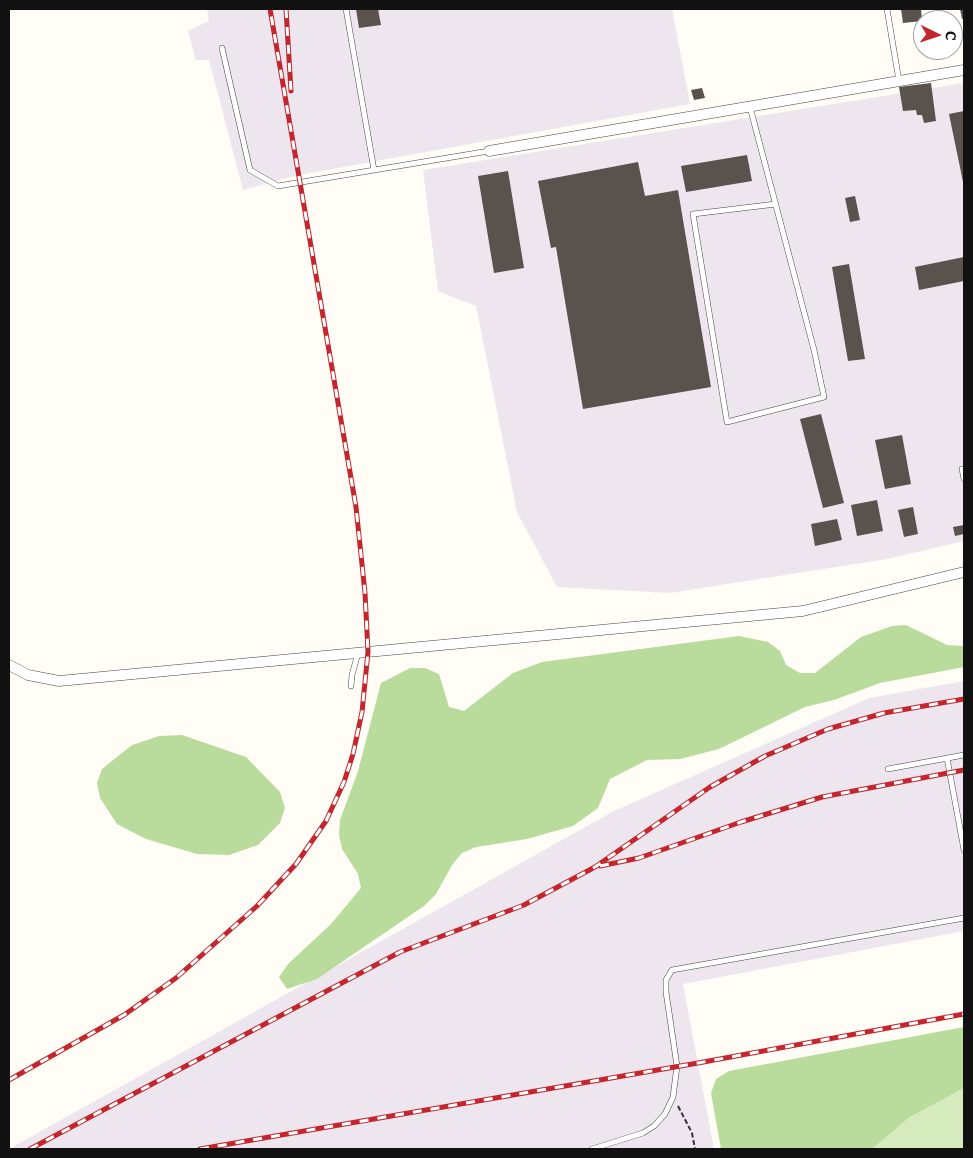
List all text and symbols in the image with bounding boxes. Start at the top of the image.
north arrow [913,10,963,60]
text: С [942,30,962,42]

